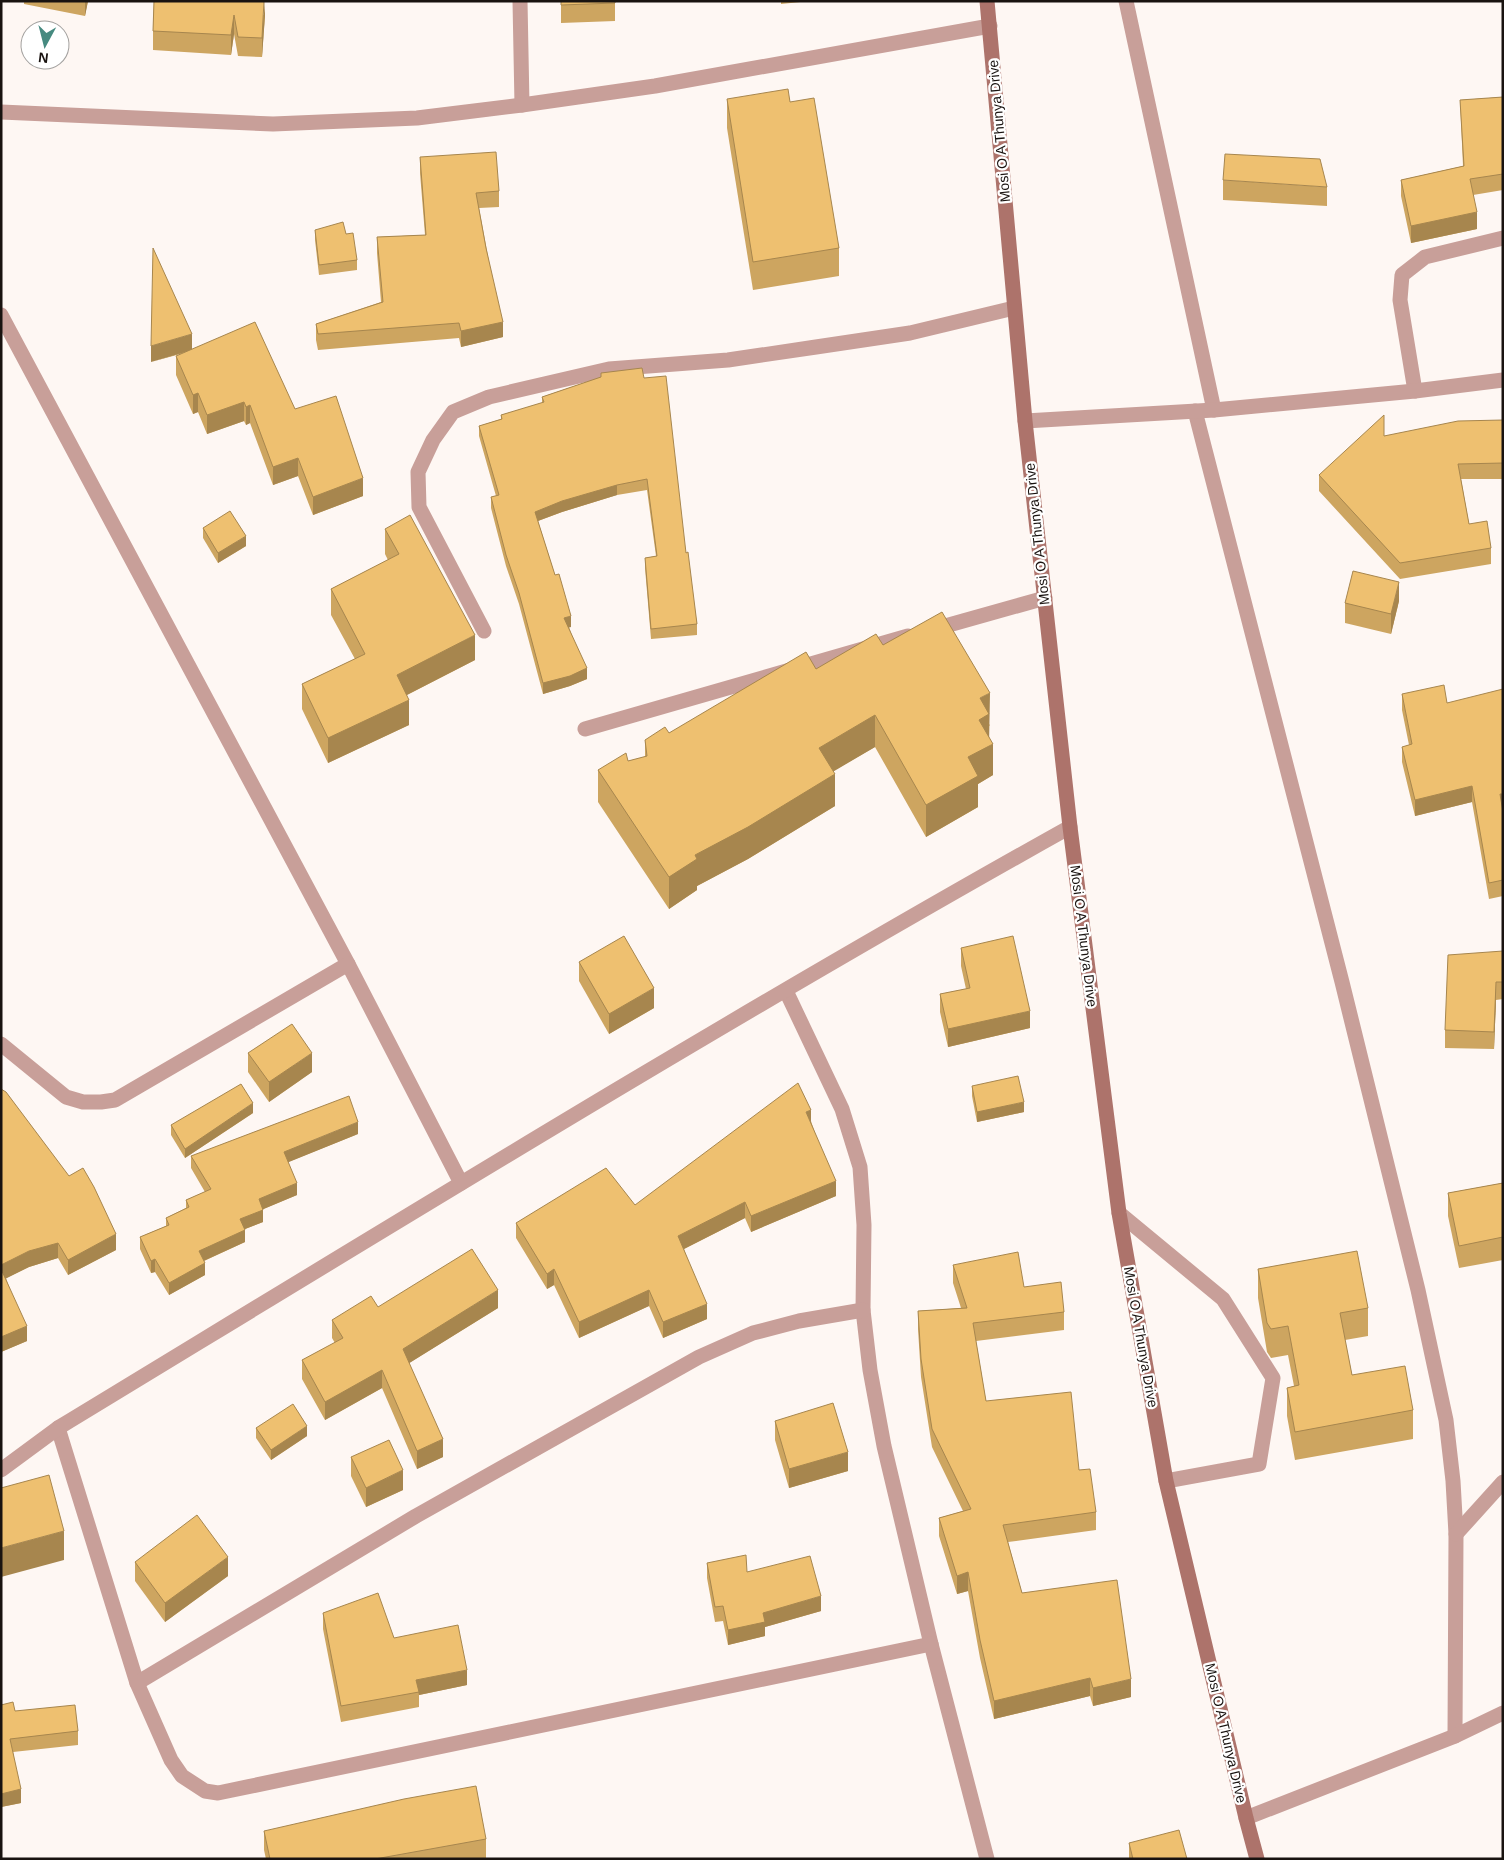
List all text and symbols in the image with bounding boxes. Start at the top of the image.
north arrow [20,20,70,70]
text: N [37,49,49,66]
street label: Mosi O A Thunya Drive [985,59,1013,203]
street label: Mosi O A Thunya Drive [1022,462,1052,606]
street label: Mosi O A Thunya Drive [1067,864,1101,1008]
street label: Mosi O A Thunya Drive [1121,1265,1161,1409]
street label: Mosi O A Thunya Drive [1202,1662,1250,1805]

